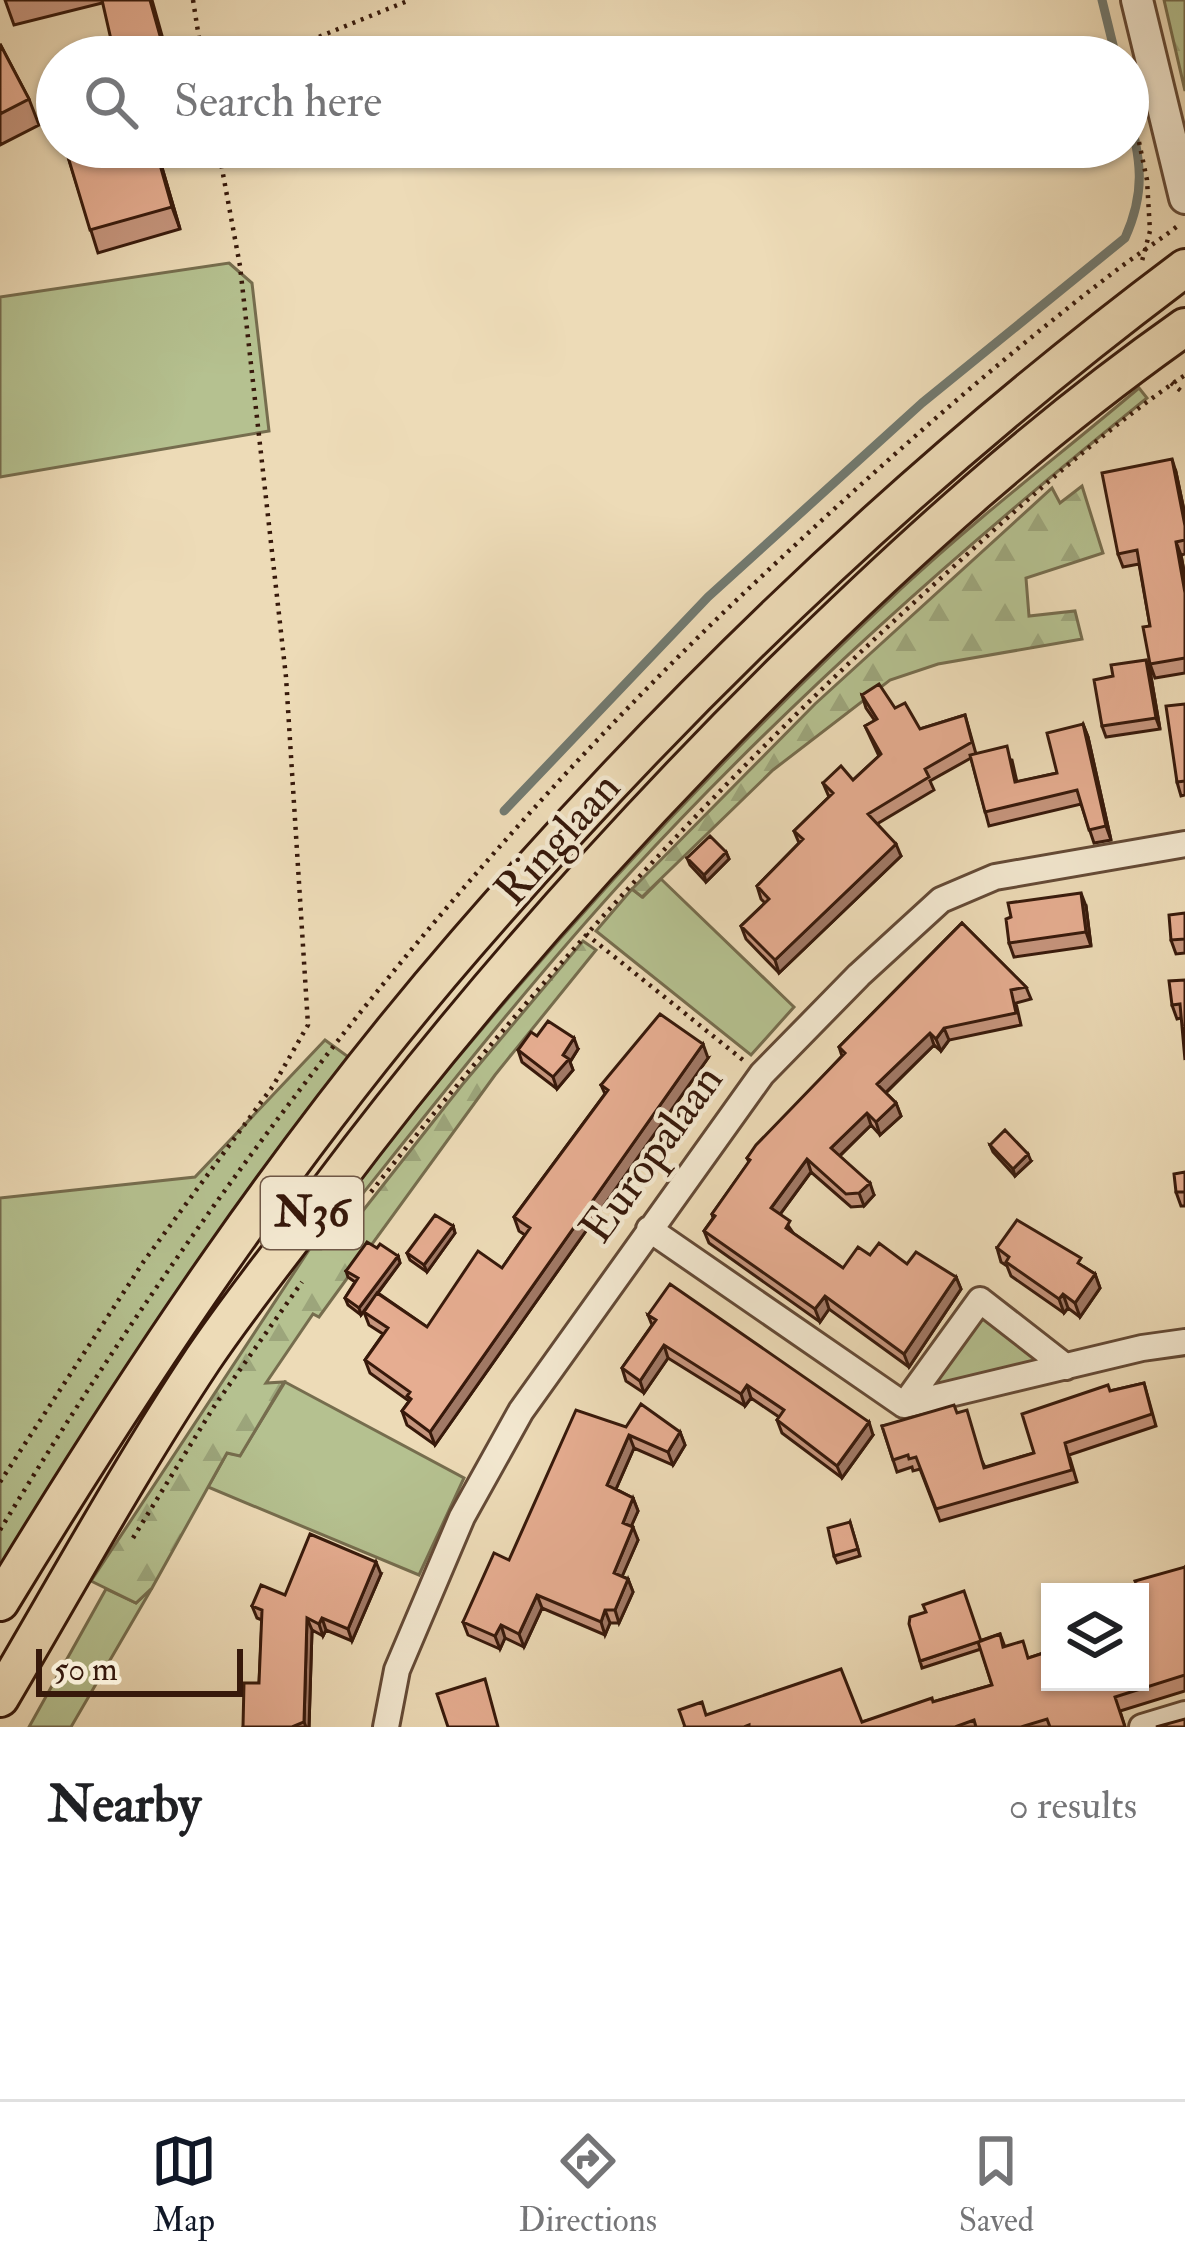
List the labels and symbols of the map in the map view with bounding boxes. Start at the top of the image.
street label: Ringlaan [483,760,633,918]
street label: Europalaan [569,1054,735,1254]
road number: N36 [261,1177,363,1249]
scale bar [36,1643,243,1696]

